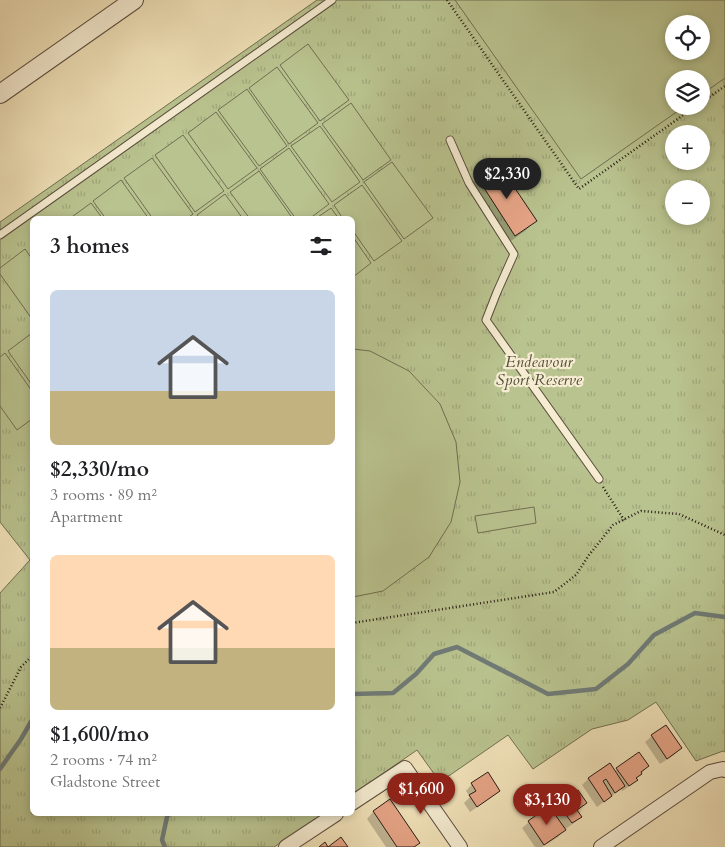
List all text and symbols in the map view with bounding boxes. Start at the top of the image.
map controls [665,15,710,225]
button: locate [665,15,710,60]
button: layers [665,70,710,115]
button: + [665,125,710,170]
pin: $2,330 [466,158,548,200]
text: $2,330 [484,163,530,185]
button: − [665,180,710,225]
text: 3 homes [50,232,129,261]
icon: filters [307,232,335,260]
icon: home [148,322,238,412]
park label: Endeavour Sport Reserve [496,351,583,391]
text: $2,330/mo [50,455,149,484]
text: 3 rooms · 89 m² [50,484,157,506]
text: Apartment [50,506,123,528]
icon: home [148,587,238,677]
text: $1,600/mo [50,720,149,749]
text: 2 rooms · 74 m² [50,749,157,771]
text: Gladstone Street [50,771,160,793]
pin: $1,600 [380,772,462,815]
text: $1,600 [398,778,444,800]
pin: $3,130 [506,784,588,826]
text: $3,130 [524,789,570,811]

